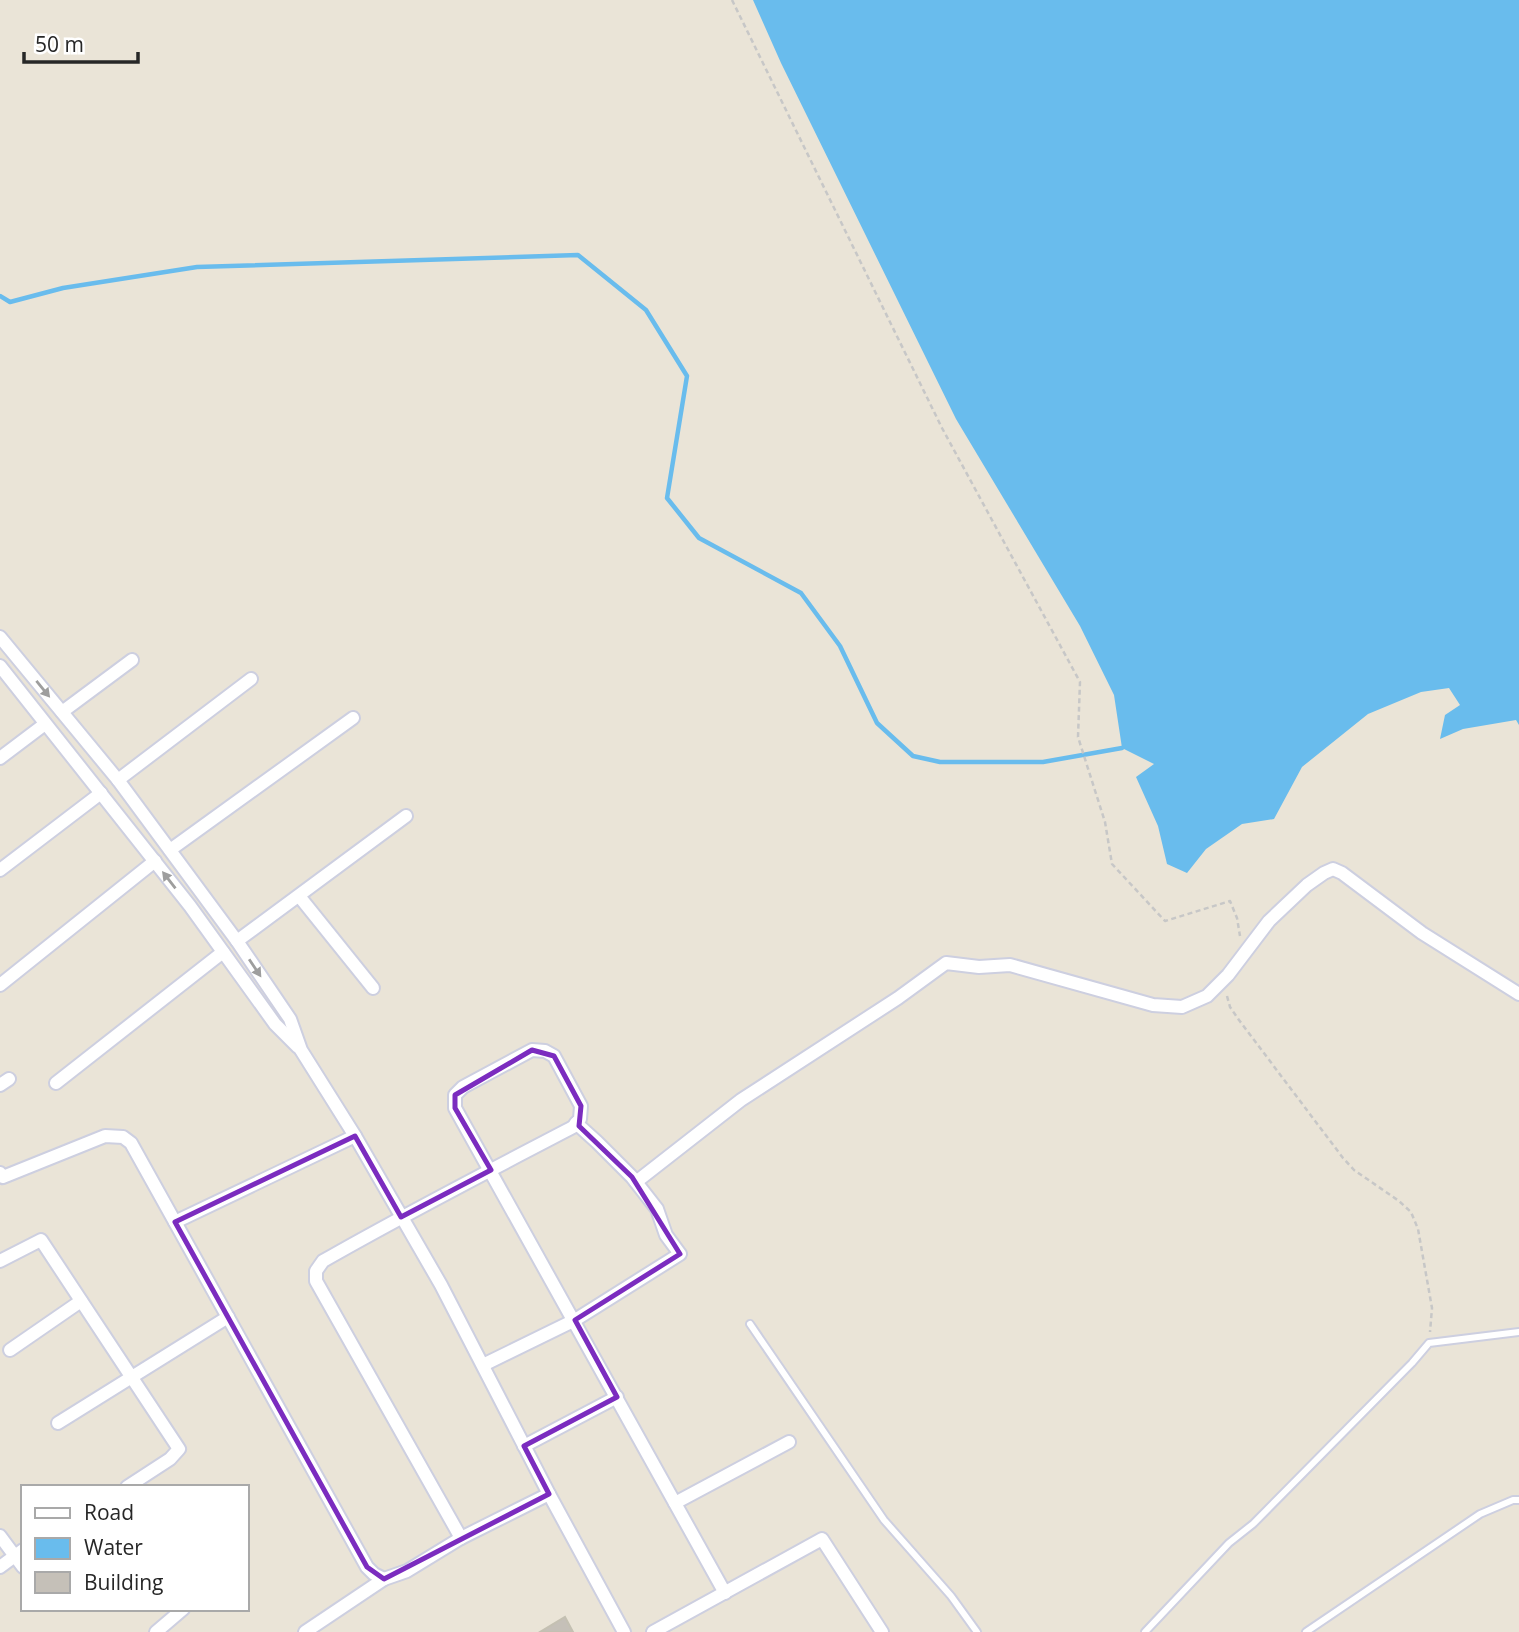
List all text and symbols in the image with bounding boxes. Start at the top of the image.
scale bar [24,21,138,65]
text: 50 m [35,30,84,58]
one-way arrow [36,680,51,698]
one-way arrow [163,871,177,889]
one-way arrow [248,959,262,977]
legend [21,1485,248,1611]
text: Road [84,1498,134,1526]
text: Water [84,1533,143,1561]
text: Building [84,1568,163,1596]

